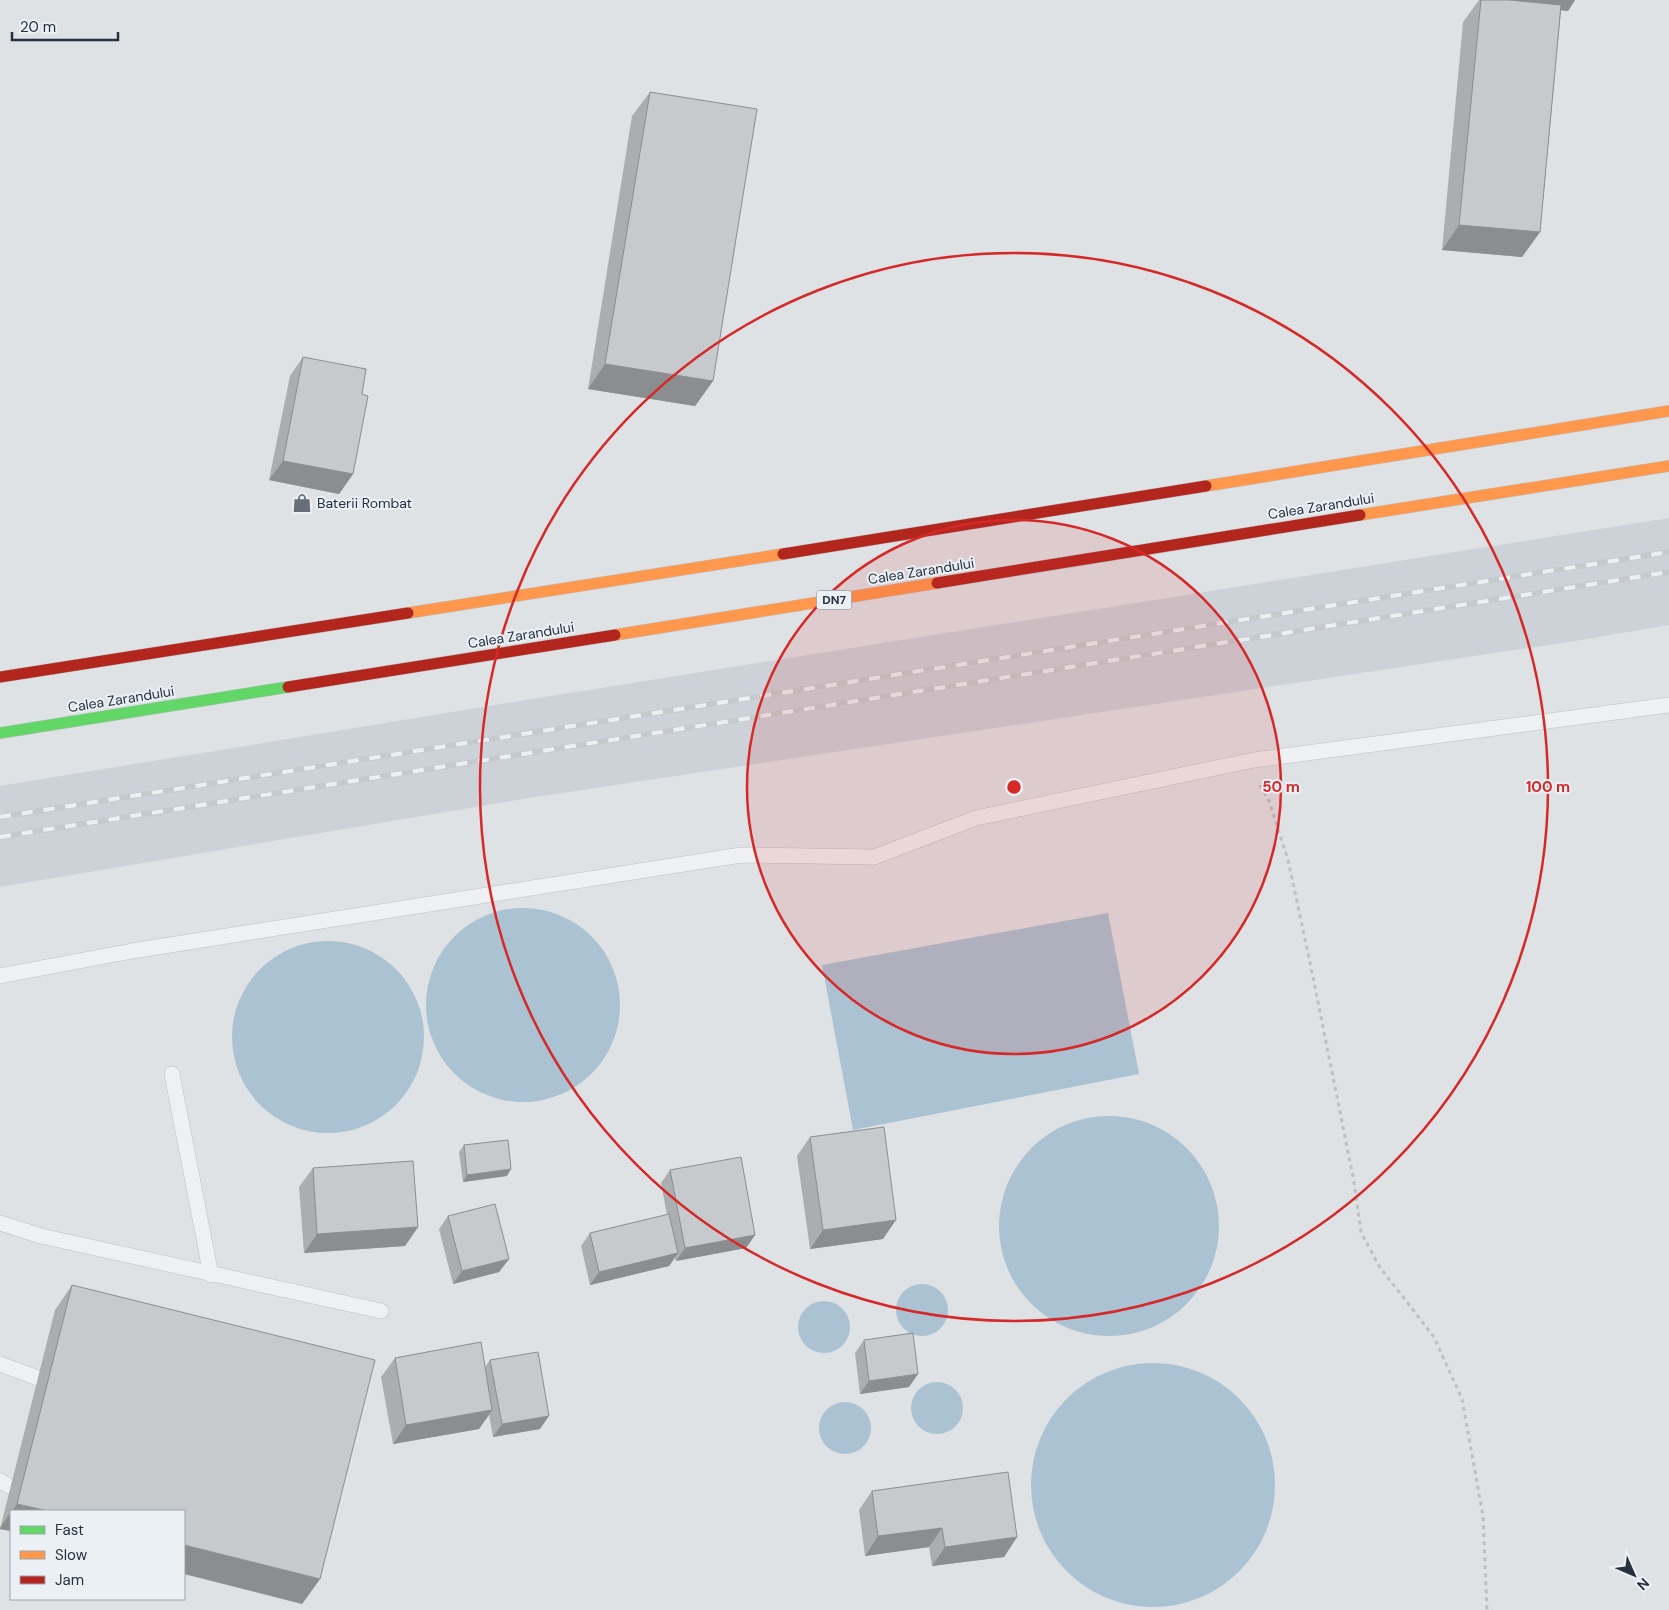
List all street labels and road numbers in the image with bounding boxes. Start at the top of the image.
street label: Calea Zarandului [1267,489,1375,523]
street label: Calea Zarandului [867,554,975,588]
road number: DN7 [816,590,852,610]
street label: Calea Zarandului [467,618,575,652]
street label: Calea Zarandului [67,682,175,716]

